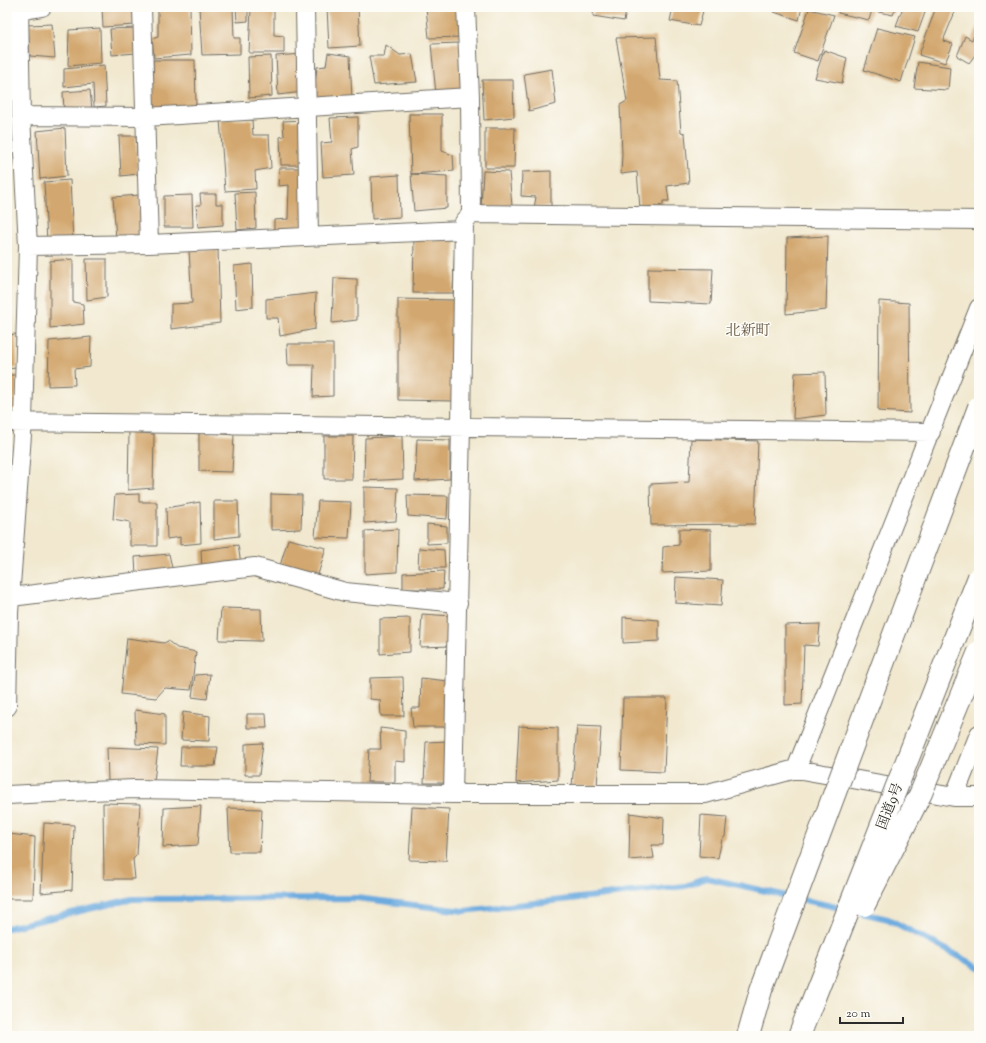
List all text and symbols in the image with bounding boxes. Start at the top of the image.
district label: 北新町 [725,321,771,342]
street label: 国道9号 [873,780,909,833]
scale bar [840,999,903,1025]
text: 20 m [846,1005,871,1023]

